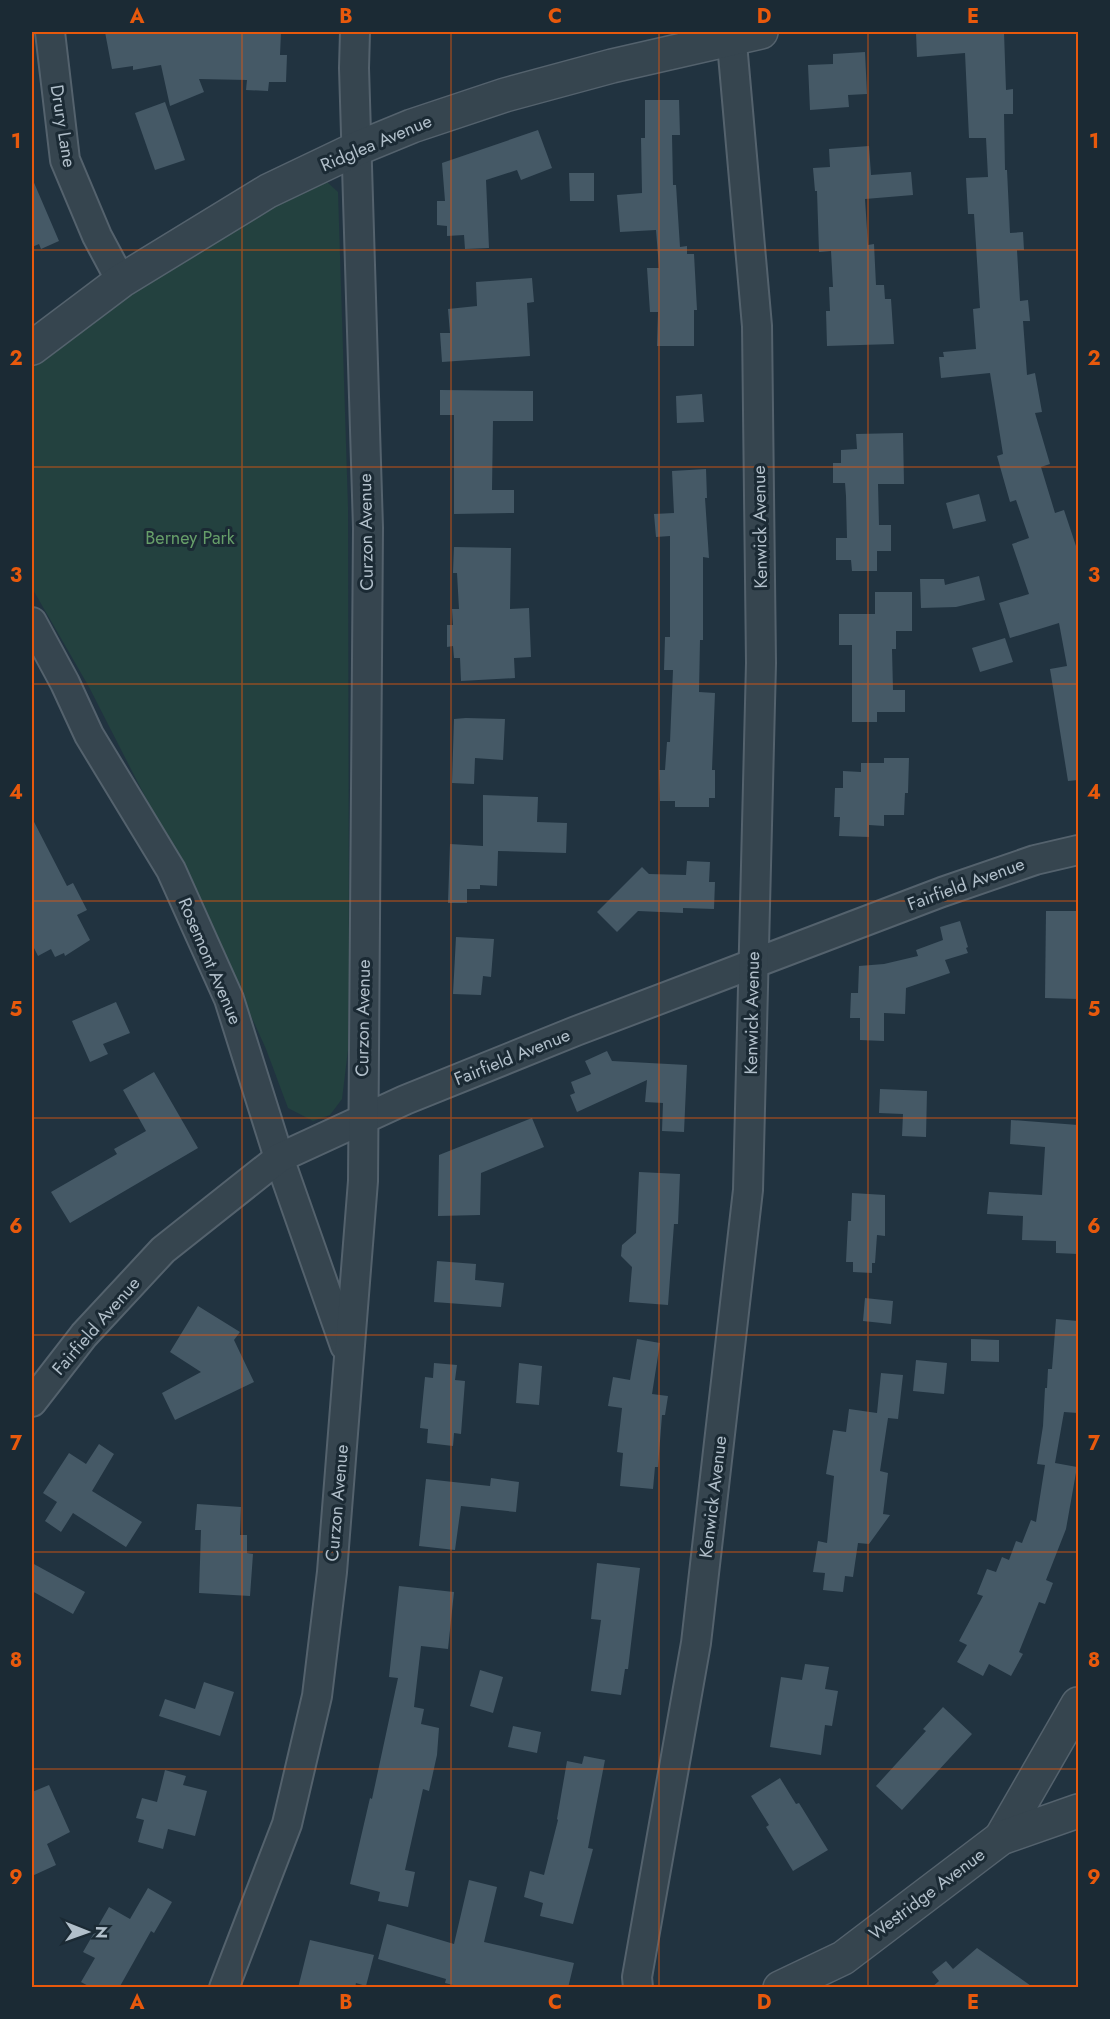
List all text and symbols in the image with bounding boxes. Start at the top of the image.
text: A [129,2,145,31]
text: B [339,2,353,31]
text: C [548,2,562,31]
text: D [757,2,771,31]
text: E [967,2,979,31]
street label: Drury Lane [44,83,82,169]
street label: Ridglea Avenue [316,108,436,178]
text: 1 [11,127,21,156]
text: 1 [1089,127,1099,156]
text: 2 [9,344,23,373]
text: 2 [1087,344,1101,373]
street label: Kenwick Avenue [746,465,774,589]
street label: Curzon Avenue [352,473,380,591]
park label: Berney Park [145,525,235,551]
text: 3 [10,561,22,590]
text: 3 [1088,561,1100,590]
text: 4 [9,778,23,807]
text: 4 [1087,778,1101,807]
street label: Fairfield Avenue [904,851,1028,917]
street label: Rosemont Avenue [172,894,248,1028]
street label: Kenwick Avenue [738,951,766,1075]
street label: Curzon Avenue [349,959,377,1077]
text: 5 [10,995,23,1024]
text: 5 [1088,995,1101,1024]
street label: Fairfield Avenue [450,1022,574,1092]
text: 6 [9,1212,23,1241]
text: 6 [1087,1212,1101,1241]
street label: Fairfield Avenue [46,1271,146,1381]
text: 7 [10,1429,23,1458]
text: 7 [1088,1429,1101,1458]
street label: Kenwick Avenue [693,1434,733,1560]
street label: Curzon Avenue [319,1443,355,1563]
text: 8 [10,1646,22,1675]
text: 8 [1088,1646,1100,1675]
street label: Westridge Avenue [864,1842,990,1946]
text: 9 [9,1863,23,1892]
text: 9 [1087,1863,1101,1892]
north arrow [57,1902,117,1962]
text: N [90,1926,113,1939]
text: A [129,1988,145,2017]
text: B [339,1988,353,2017]
text: C [548,1988,562,2017]
text: D [757,1988,771,2017]
text: E [967,1988,979,2017]

